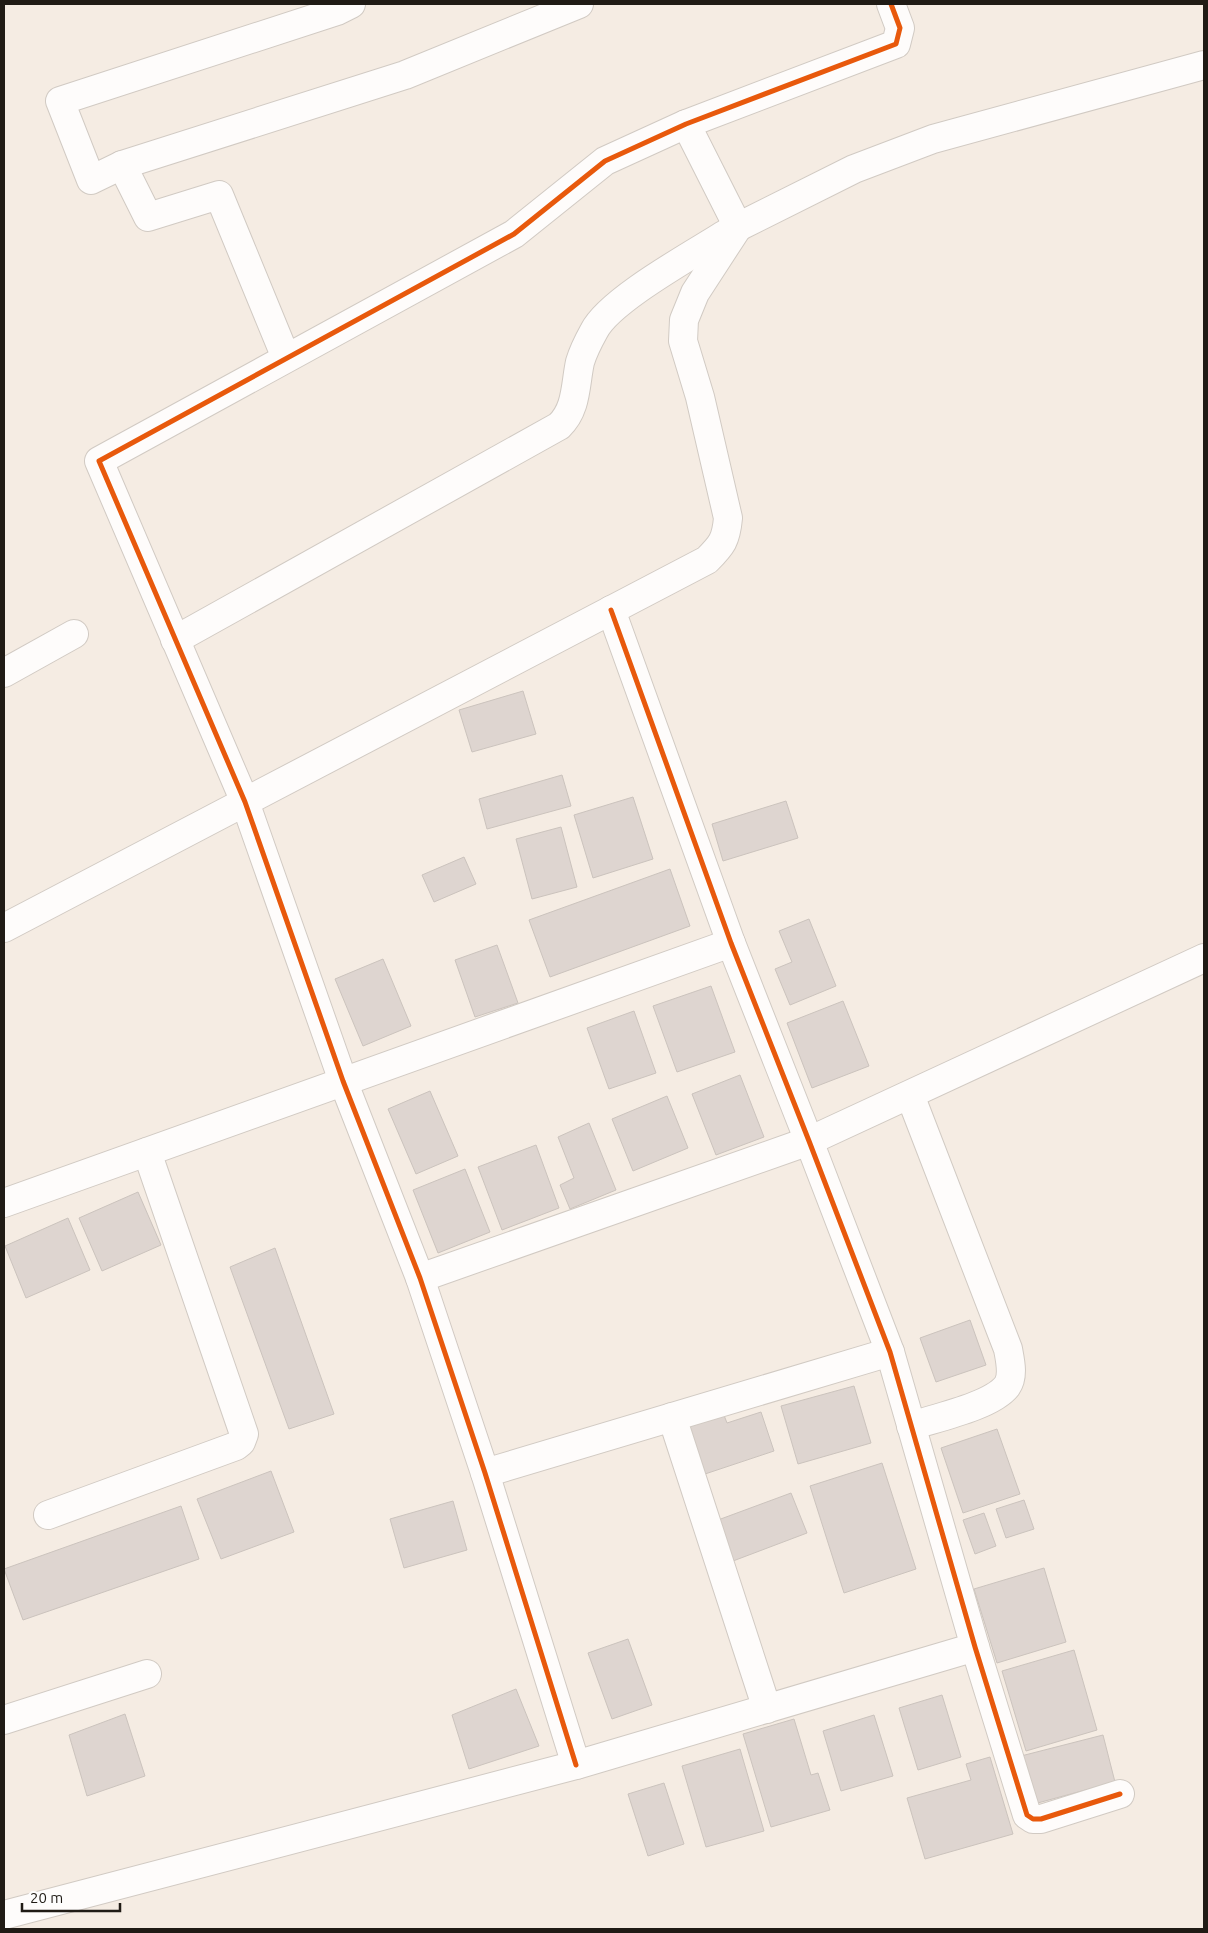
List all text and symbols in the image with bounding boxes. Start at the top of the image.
scale bar [22,1880,120,1912]
text: 20 m [30,1889,63,1906]

